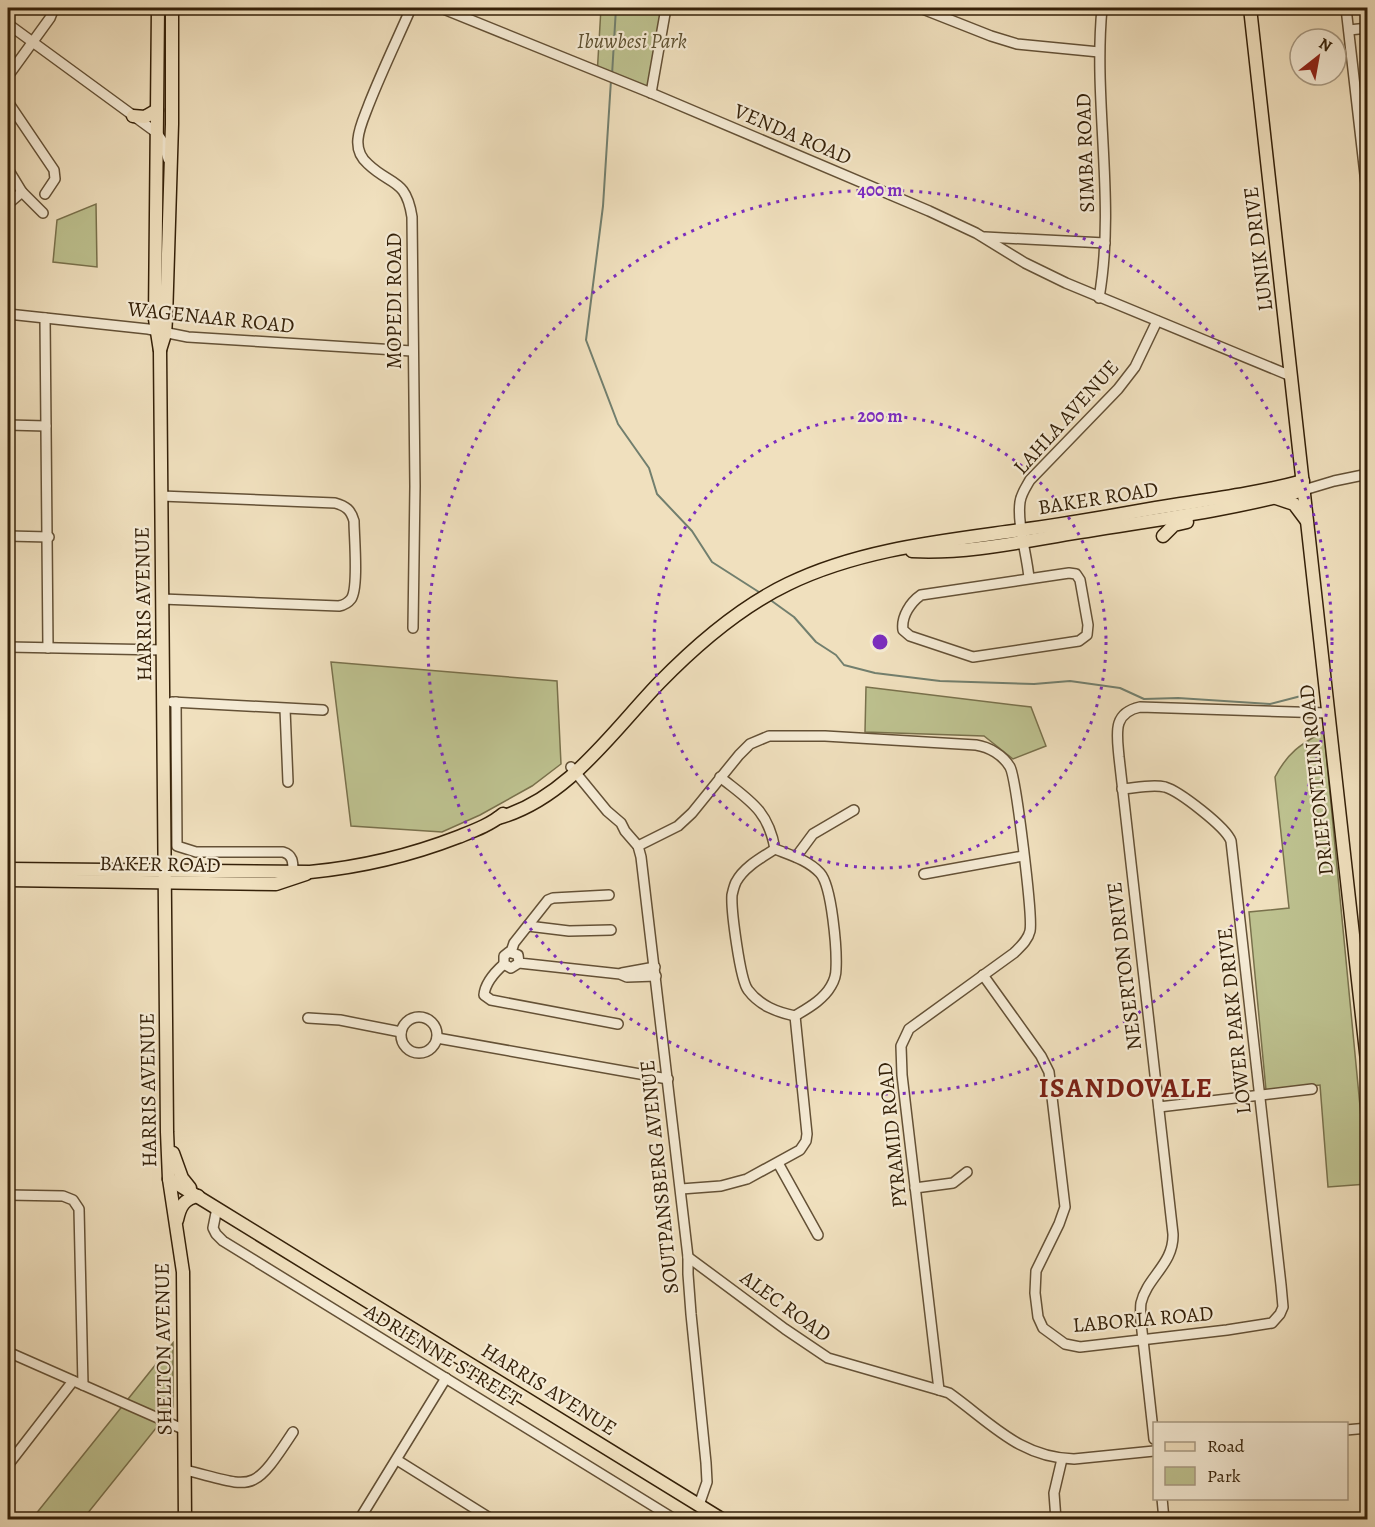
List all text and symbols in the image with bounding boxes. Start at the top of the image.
park label: Ibuwbesi Park [577,27,687,55]
north arrow [1288,27,1348,87]
text: N [1315,33,1336,58]
street label: SIMBA ROAD [1069,93,1101,213]
street label: VENDA ROAD [729,96,856,171]
text: 400 m [858,178,902,202]
street label: LUNIK DRIVE [1236,185,1280,313]
street label: MOPEDI ROAD [380,233,408,369]
street label: WAGENAAR ROAD [125,294,296,340]
street label: LAHLA AVENUE [1007,354,1125,480]
text: 200 m [857,404,903,428]
street label: BAKER ROAD [1036,475,1160,521]
street label: HARRIS AVENUE [128,526,158,682]
centre of rings [870,632,890,652]
street label: DRIEFONTEIN ROAD [1292,683,1340,877]
street label: BAKER ROAD [99,849,221,879]
street label: NESERTON DRIVE [1100,880,1148,1052]
street label: LOWER PARK DRIVE [1210,926,1258,1116]
street label: HARRIS AVENUE [133,1012,163,1168]
street label: SOUTPANSBERG AVENUE [633,1059,685,1295]
street label: PYRAMID ROAD [870,1061,914,1209]
district label: ISANDOVALE [1039,1070,1213,1106]
street label: SHELTON AVENUE [147,1262,179,1436]
street label: ALEC ROAD [734,1263,837,1348]
street label: ADRIENNE STREET [358,1297,527,1413]
street label: LABORIA ROAD [1071,1299,1215,1339]
street label: HARRIS AVENUE [476,1336,622,1442]
legend [1153,1422,1348,1500]
text: Road [1207,1434,1245,1458]
text: Park [1207,1464,1241,1488]

